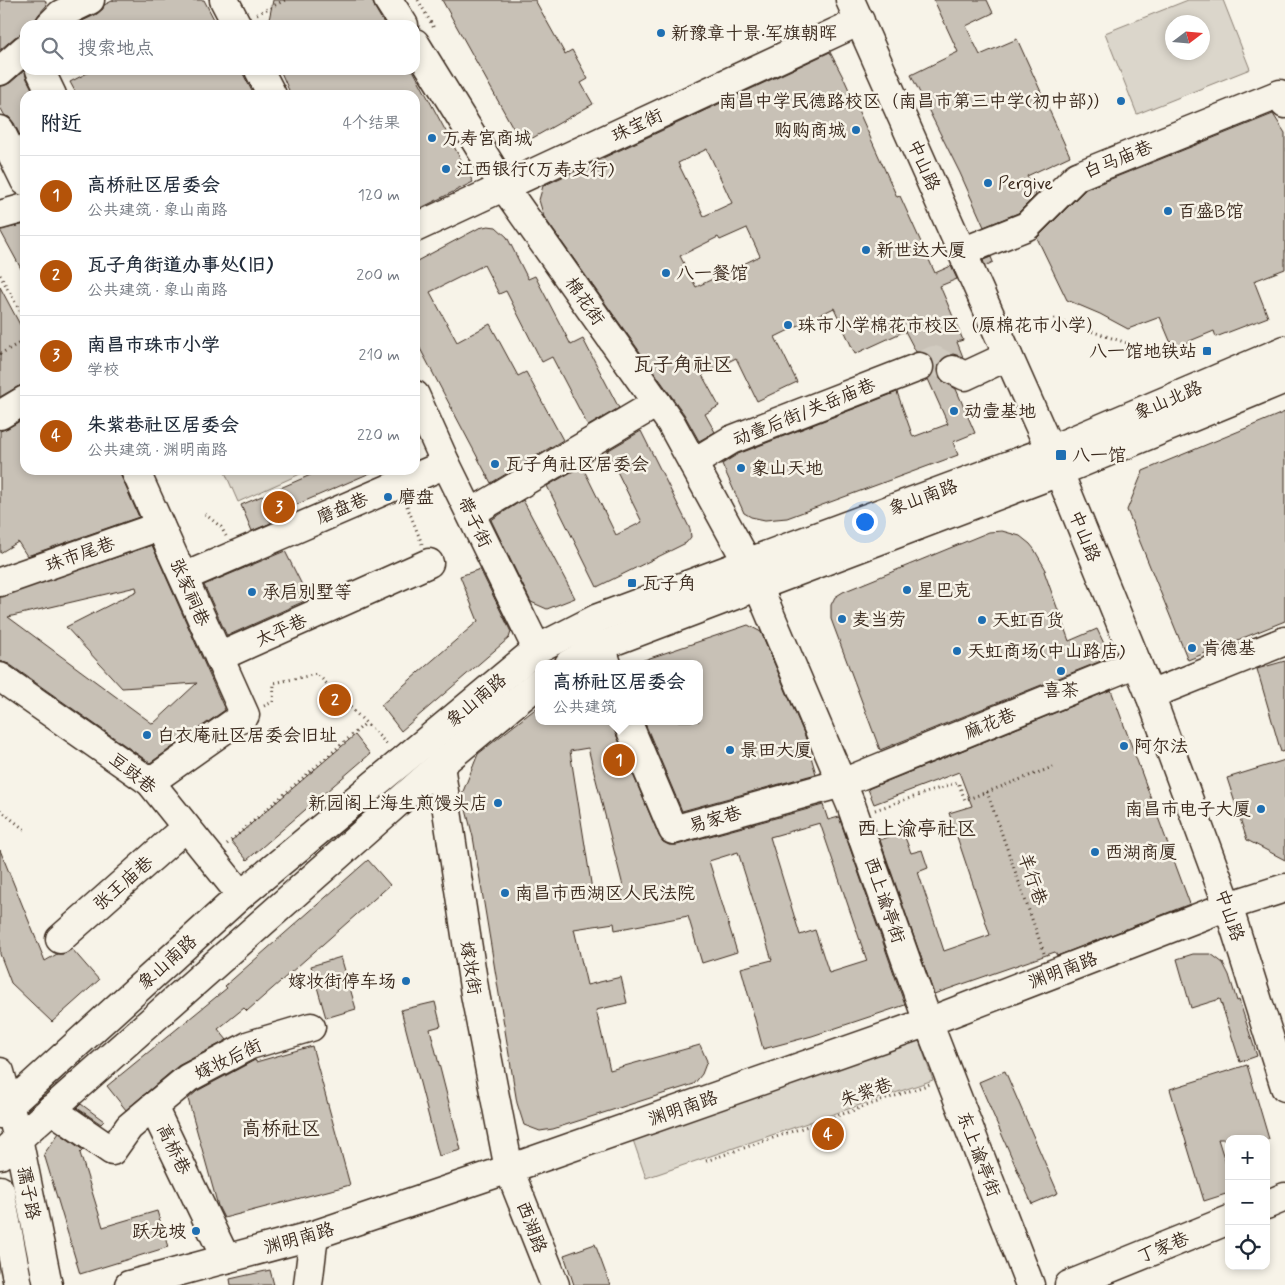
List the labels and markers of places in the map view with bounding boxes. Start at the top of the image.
place label: 新豫章十景·军旗朝晖 [671,22,837,46]
marker: 新豫章十景·军旗朝晖 [655,27,667,39]
place label: 南昌中学民德路校区（南昌市第三中学(初中部)） [719,90,1111,114]
marker: 南昌中学民德路校区（南昌市第三中学(初中部)） [1115,95,1127,107]
place label: 购购商城 [774,119,846,143]
marker: 购购商城 [850,124,862,136]
place label: 万寿宫商城 [442,127,532,151]
marker: 万寿宫商城 [426,132,438,144]
place label: 江西银行(万寿支行) [456,158,615,182]
marker: 江西银行(万寿支行) [440,163,452,175]
place label: Pergive [998,172,1053,197]
marker: Pergive [982,177,994,189]
place label: 百盛B馆 [1178,200,1243,224]
marker: 百盛B馆 [1162,205,1174,217]
place label: 新世达大厦 [876,239,966,263]
marker: 新世达大厦 [860,244,872,256]
place label: 八一餐馆 [676,262,748,286]
marker: 八一餐馆 [660,267,672,279]
place label: 珠市小学棉花市校区（原棉花市小学） [798,314,1104,338]
marker: 珠市小学棉花市校区（原棉花市小学） [782,319,794,331]
place label: 八一馆地铁站 [1089,340,1197,364]
marker: 八一馆地铁站 [1201,345,1213,357]
place label: 动壹基地 [964,400,1036,424]
marker: 动壹基地 [948,405,960,417]
place label: 八一馆 [1072,444,1126,468]
marker: 八一馆 [1054,448,1068,462]
place label: 瓦子角社区居委会 [505,453,649,477]
place label: 象山天地 [751,457,823,481]
marker: 瓦子角社区居委会 [489,458,501,470]
marker: 象山天地 [735,462,747,474]
place label: 磨盘 [398,486,434,510]
pin: 3 [263,488,295,526]
marker: 磨盘 [382,491,394,503]
place label: 瓦子角 [642,572,696,596]
marker: 瓦子角 [626,577,638,589]
place label: 星巴克 [917,579,971,603]
place label: 承启别墅等 [262,581,352,605]
marker: 星巴克 [901,584,913,596]
marker: 承启别墅等 [246,586,258,598]
place label: 麦当劳 [852,608,906,632]
place label: 天虹百货 [992,609,1064,633]
marker: 麦当劳 [836,613,848,625]
marker: 天虹百货 [976,614,988,626]
place label: 肯德基 [1202,637,1256,661]
place label: 天虹商场(中山路店) [967,640,1126,664]
marker: 肯德基 [1186,642,1198,654]
marker: 天虹商场(中山路店) [951,645,963,657]
marker: 喜茶 [1055,665,1067,677]
place label: 喜茶 [1043,679,1079,703]
pin: 2 [319,681,351,719]
place label: 白衣庵社区居委会旧址 [157,724,337,748]
marker: 白衣庵社区居委会旧址 [141,729,153,741]
place label: 阿尔法 [1134,735,1188,759]
place label: 景田大厦 [740,739,812,763]
marker: 阿尔法 [1118,740,1130,752]
pin: 1 [603,741,635,779]
marker: 景田大厦 [724,744,736,756]
place label: 新园阁上海生煎馒头店 [308,792,488,816]
marker: 新园阁上海生煎馒头店 [492,797,504,809]
place label: 南昌市电子大厦 [1125,798,1251,822]
marker: 南昌市电子大厦 [1255,803,1267,815]
place label: 西湖商厦 [1105,841,1177,865]
marker: 西湖商厦 [1089,846,1101,858]
place label: 南昌市西湖区人民法院 [515,882,695,906]
marker: 南昌市西湖区人民法院 [499,887,511,899]
place label: 嫁妆街停车场 [288,970,396,994]
marker: 嫁妆街停车场 [400,975,412,987]
pin: 4 [812,1115,844,1153]
place label: 跃龙坡 [132,1220,186,1244]
marker: 跃龙坡 [190,1225,202,1237]

